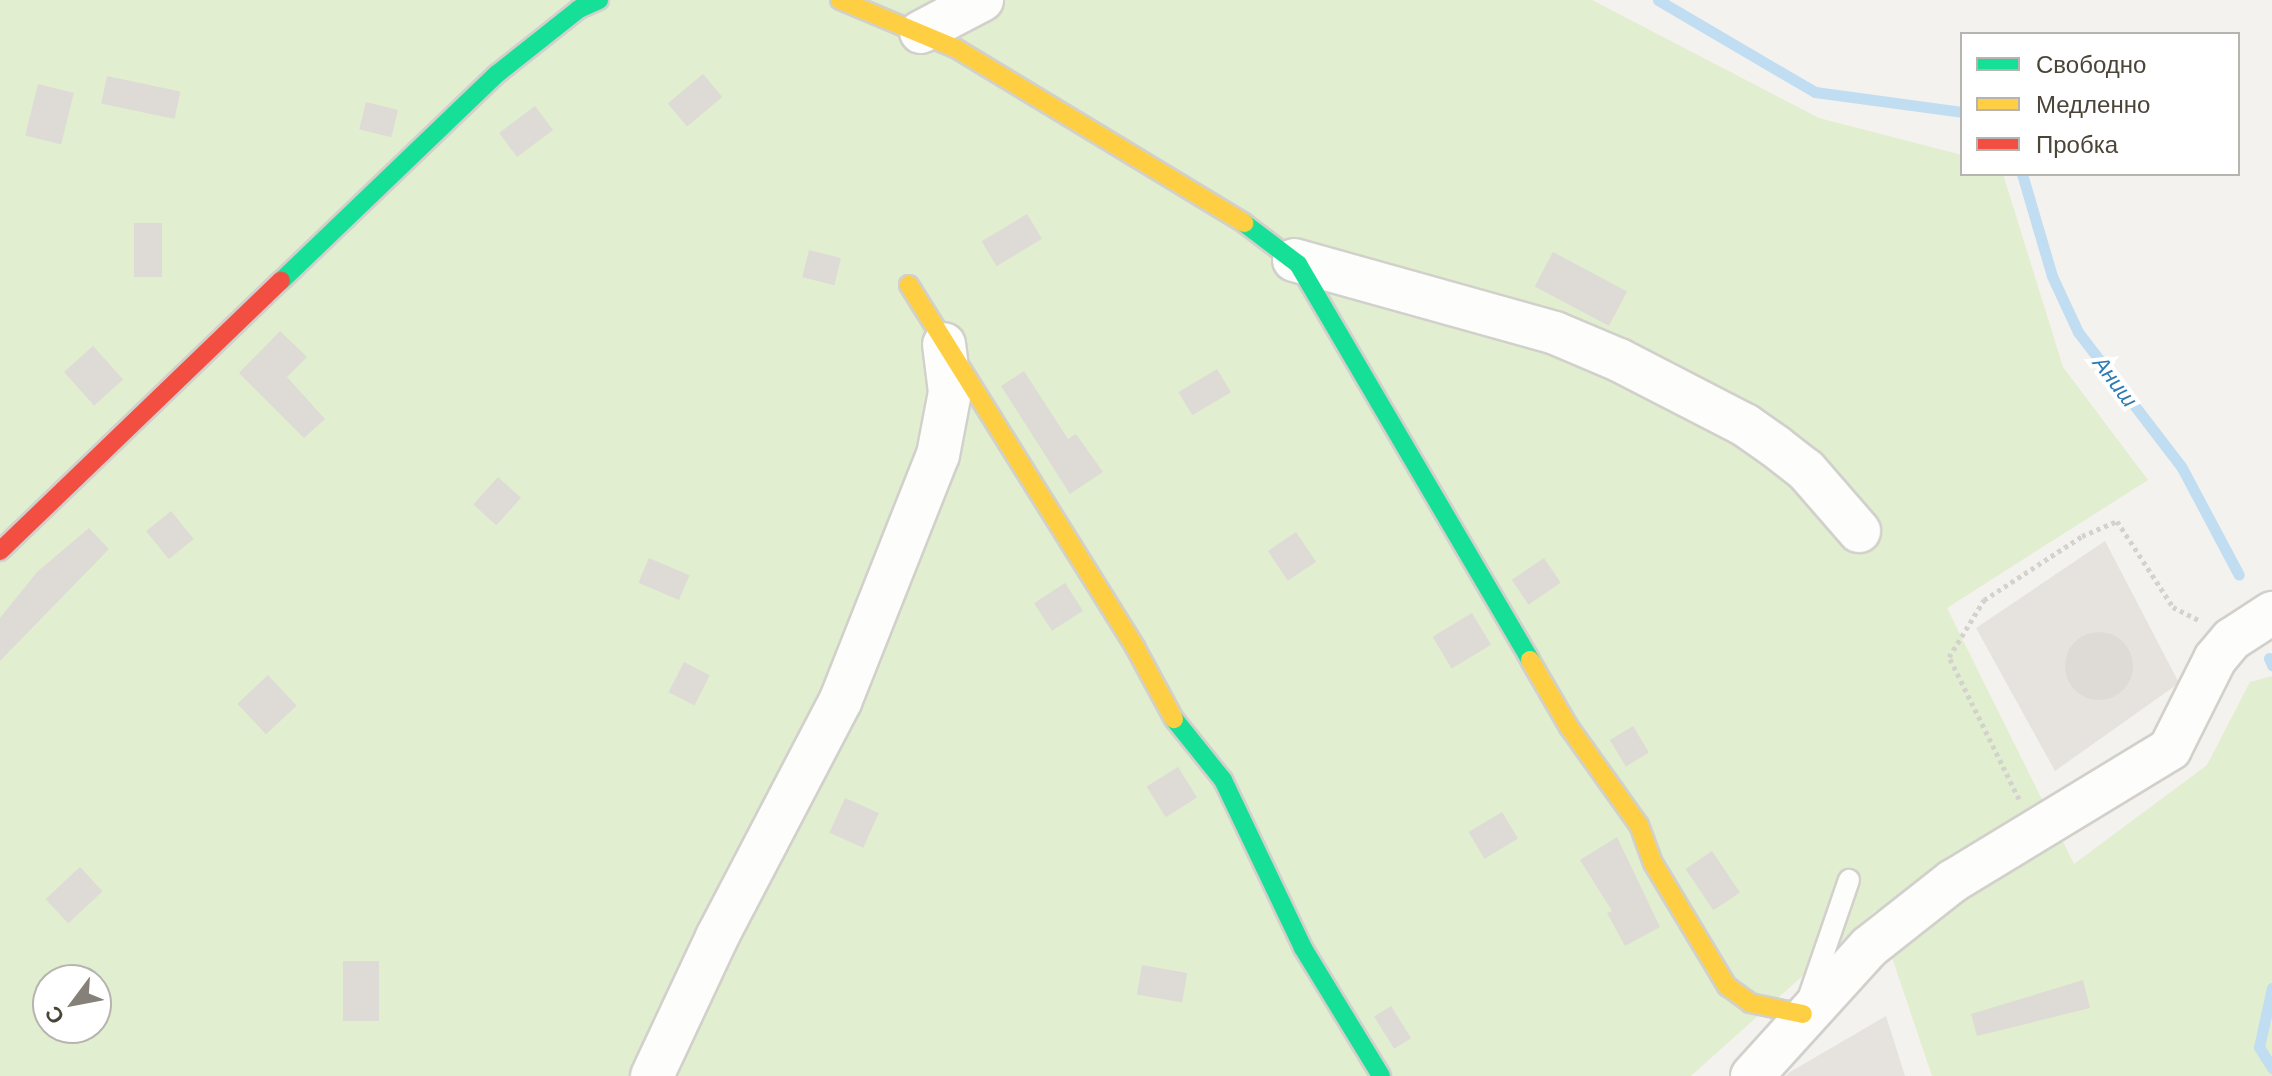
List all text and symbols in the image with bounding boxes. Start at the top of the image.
legend [1960,32,2240,176]
text: Свободно [2036,49,2146,78]
text: Медленно [2036,89,2150,118]
text: Пробка [2036,129,2118,158]
water label: Аниш [2088,350,2144,412]
north arrow [32,964,112,1044]
text: С [38,1002,69,1029]

